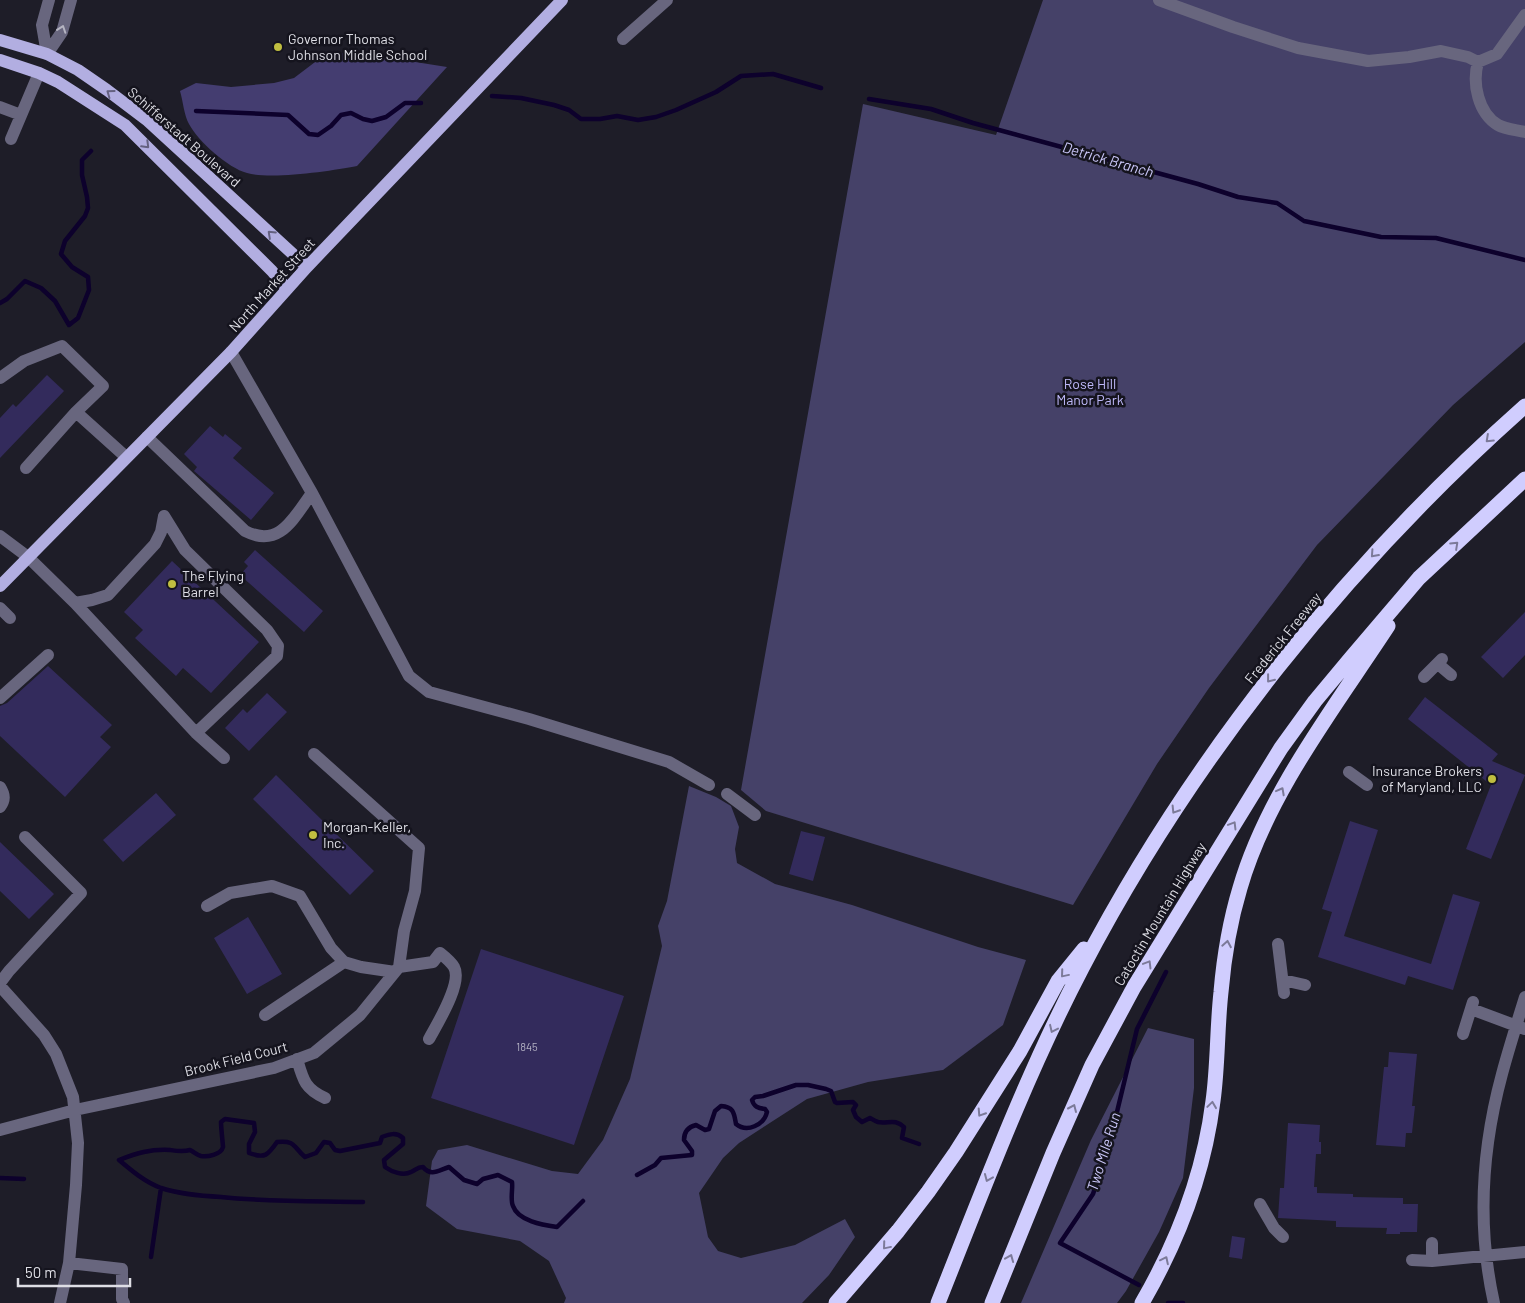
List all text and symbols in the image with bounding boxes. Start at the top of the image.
one-way arrow [56,25,66,34]
place label: Governor Thomas Johnson Middle School [288,30,427,63]
marker: Governor Thomas Johnson Middle School [272,41,284,53]
street label: Schifferstadt Boulevard [125,83,244,190]
one-way arrow [106,90,116,99]
water label: Detrick Branch [1061,137,1156,181]
one-way arrow [140,140,149,149]
one-way arrow [268,231,277,240]
street label: North Market Street [225,234,318,335]
park label: Rose Hill Manor Park [1056,375,1124,408]
one-way arrow [1486,433,1495,442]
one-way arrow [1449,542,1458,551]
one-way arrow [1371,549,1380,558]
place label: The Flying Barrel [182,567,244,600]
marker: The Flying Barrel [166,578,178,590]
street label: Frederick Freeway [1241,588,1325,687]
one-way arrow [1268,673,1276,682]
place label: Insurance Brokers of Maryland, LLC [1372,762,1482,795]
marker: Insurance Brokers of Maryland, LLC [1486,773,1498,785]
one-way arrow [1275,788,1285,797]
one-way arrow [1171,805,1181,814]
place label: Morgan-Keller, Inc. [323,818,411,851]
one-way arrow [1226,822,1236,831]
marker: Morgan-Keller, Inc. [307,829,319,841]
street label: Catoctin Mountain Highway [1110,838,1209,989]
one-way arrow [1222,939,1232,948]
one-way arrow [1142,961,1152,970]
one-way arrow [1061,968,1070,977]
one-way arrow [1049,1024,1059,1033]
street label: Brook Field Court [183,1038,289,1080]
house number: 1845 [516,1040,538,1053]
one-way arrow [1206,1101,1217,1109]
one-way arrow [1066,1104,1077,1113]
one-way arrow [977,1108,987,1117]
water label: Two Mile Run [1083,1110,1124,1193]
one-way arrow [984,1173,994,1182]
one-way arrow [883,1240,892,1249]
one-way arrow [1004,1254,1014,1263]
scale bar [18,1256,130,1288]
one-way arrow [1159,1257,1169,1266]
text: 50 m [25,1263,57,1281]

